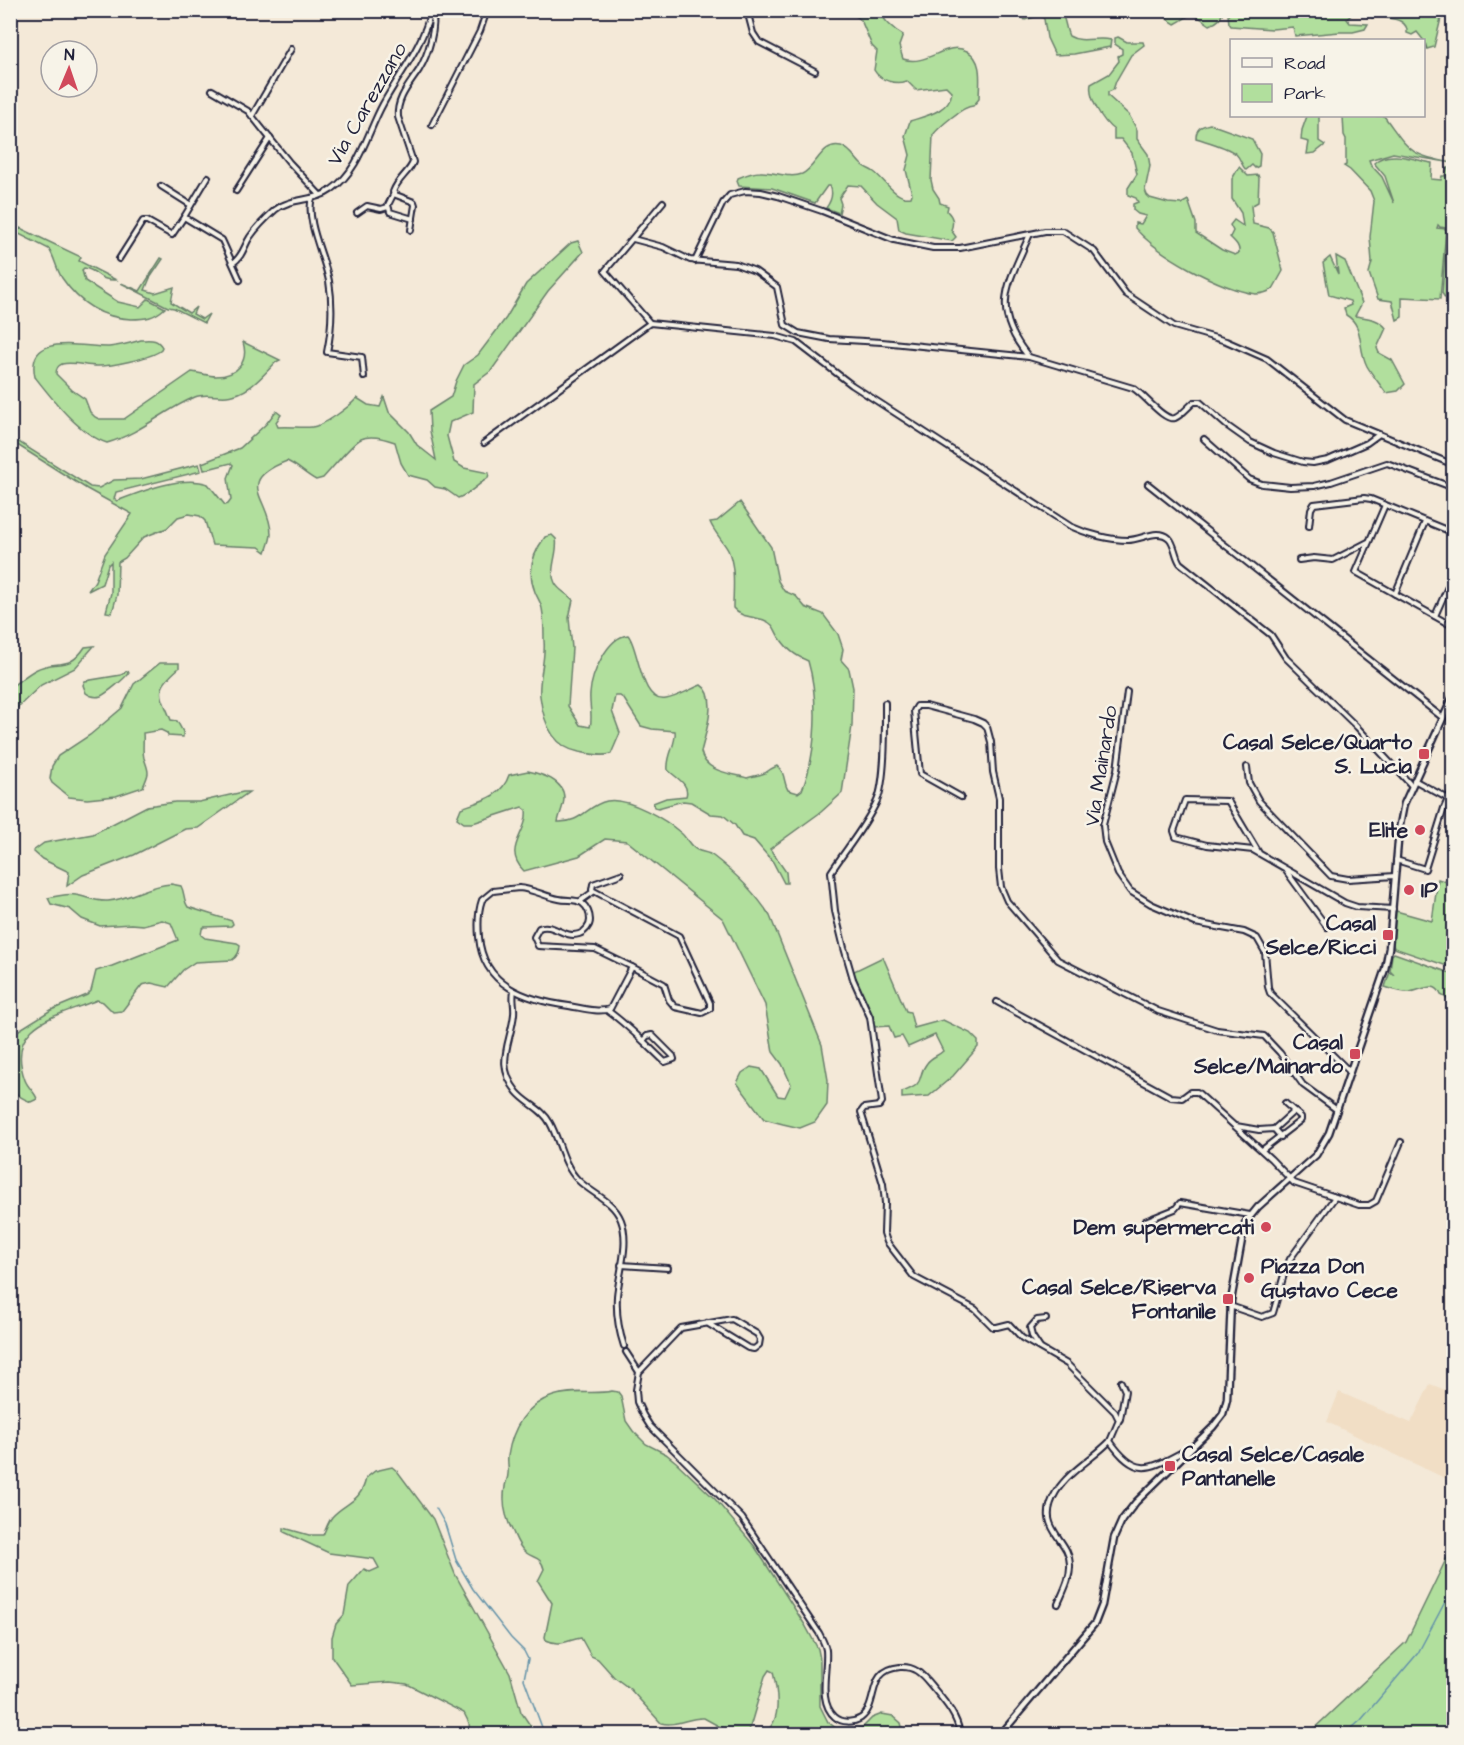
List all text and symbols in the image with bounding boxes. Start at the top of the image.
street label: Via Carezzano [320,37,414,171]
north arrow [39,39,99,99]
legend [1230,39,1425,117]
text: N [64,44,75,66]
text: Road [1284,51,1325,76]
text: Park [1284,81,1326,106]
street label: Via Mainardo [1077,703,1125,829]
place label: Casal Selce/Quarto S. Lucia [1223,728,1412,781]
marker: Casal Selce/Quarto S. Lucia [1417,747,1431,761]
place label: Elite [1369,816,1409,845]
marker: Elite [1413,823,1427,837]
place label: IP [1421,876,1438,905]
marker: IP [1402,883,1416,897]
place label: Casal Selce/Ricci [1265,909,1377,962]
marker: Casal Selce/Ricci [1381,928,1395,942]
place label: Casal Selce/Mainardo [1193,1028,1344,1081]
marker: Casal Selce/Mainardo [1348,1047,1362,1061]
place label: Dem supermercati [1073,1213,1255,1243]
marker: Dem supermercati [1259,1220,1273,1234]
place label: Piazza Don Gustavo Cece [1261,1252,1399,1305]
marker: Piazza Don Gustavo Cece [1242,1271,1256,1285]
place label: Casal Selce/Riserva Fontanile [1022,1273,1217,1326]
marker: Casal Selce/Riserva Fontanile [1221,1292,1235,1306]
place label: Casal Selce/Casale Pantanelle [1182,1440,1365,1493]
marker: Casal Selce/Casale Pantanelle [1163,1459,1177,1473]

